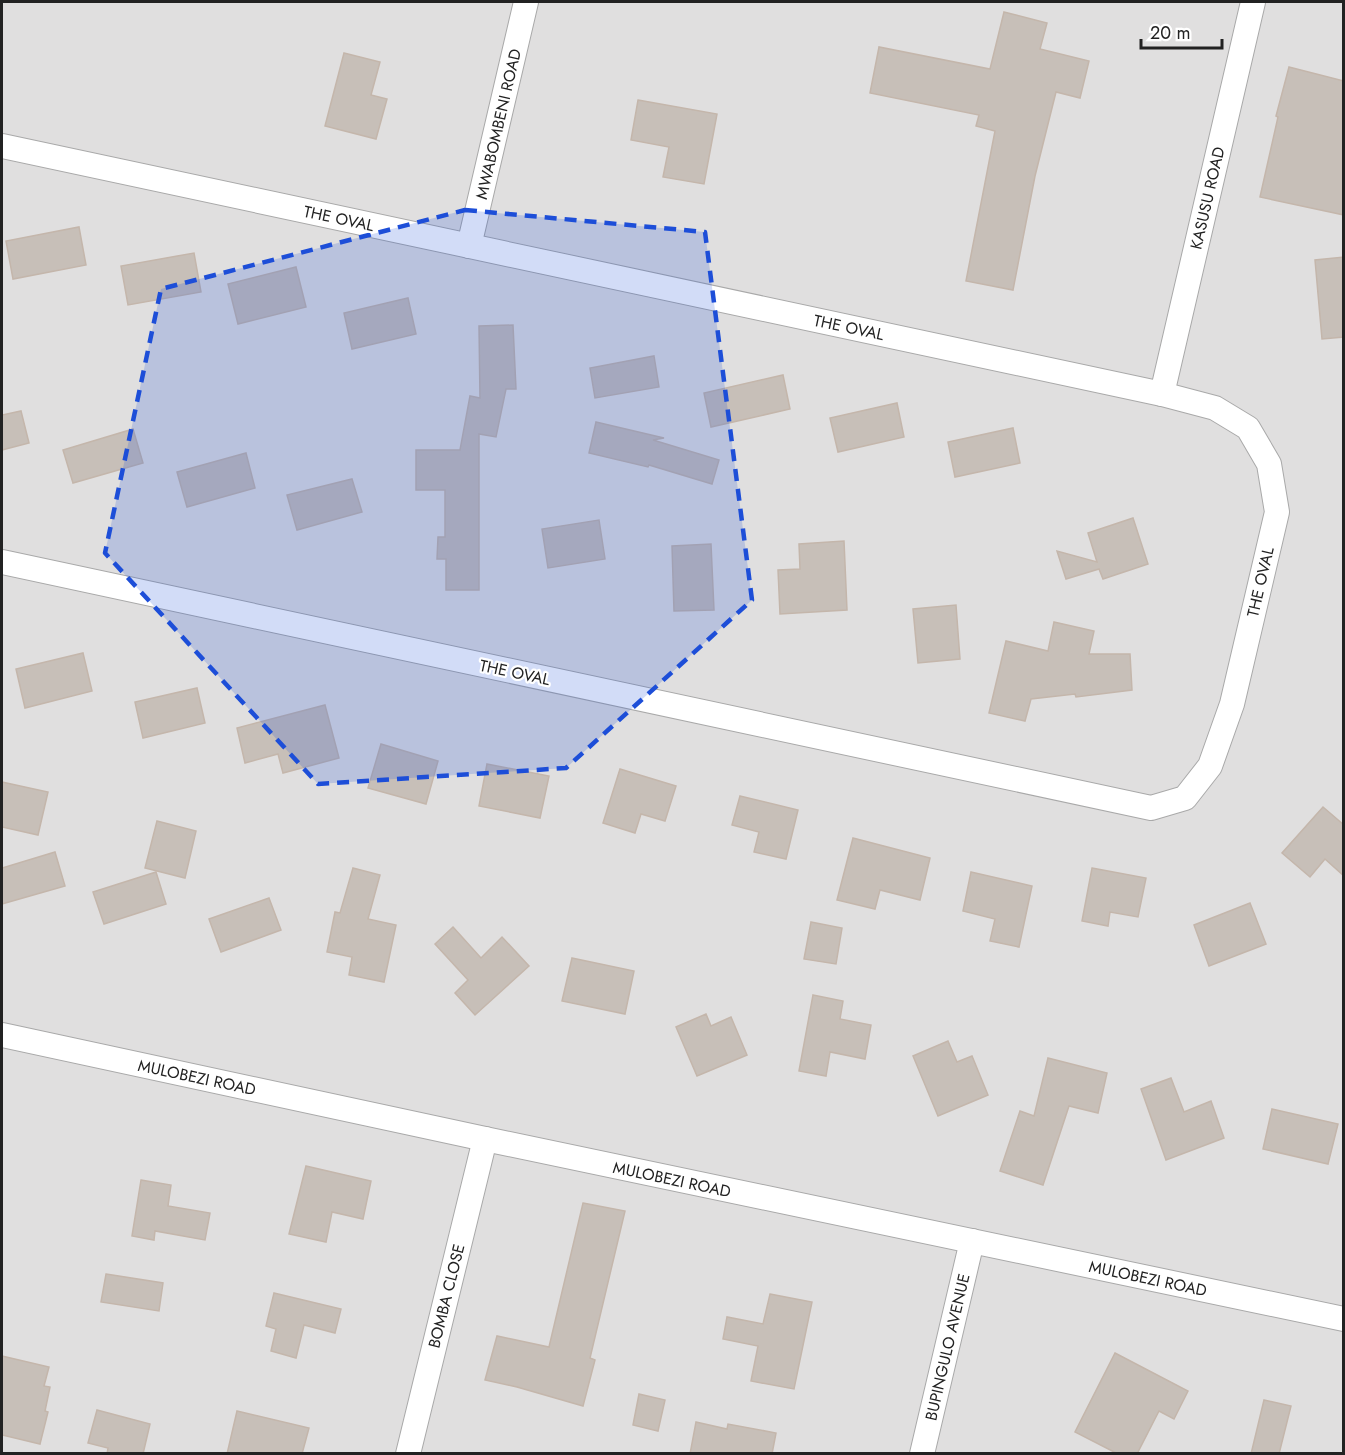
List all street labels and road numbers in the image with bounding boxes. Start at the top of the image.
street label: MWABOMBENI ROAD [470,47,527,202]
street label: KASUSU ROAD [1185,144,1230,252]
street label: THE OVAL [302,200,377,237]
street label: THE OVAL [812,309,887,346]
street label: THE OVAL [1241,544,1280,619]
street label: THE OVAL [478,654,553,691]
street label: MULOBEZI ROAD [136,1054,258,1101]
street label: MULOBEZI ROAD [611,1156,733,1203]
street label: BOMBA CLOSE [422,1242,471,1351]
street label: MULOBEZI ROAD [1087,1255,1209,1302]
street label: BUPINGULO AVENUE [919,1271,976,1423]

